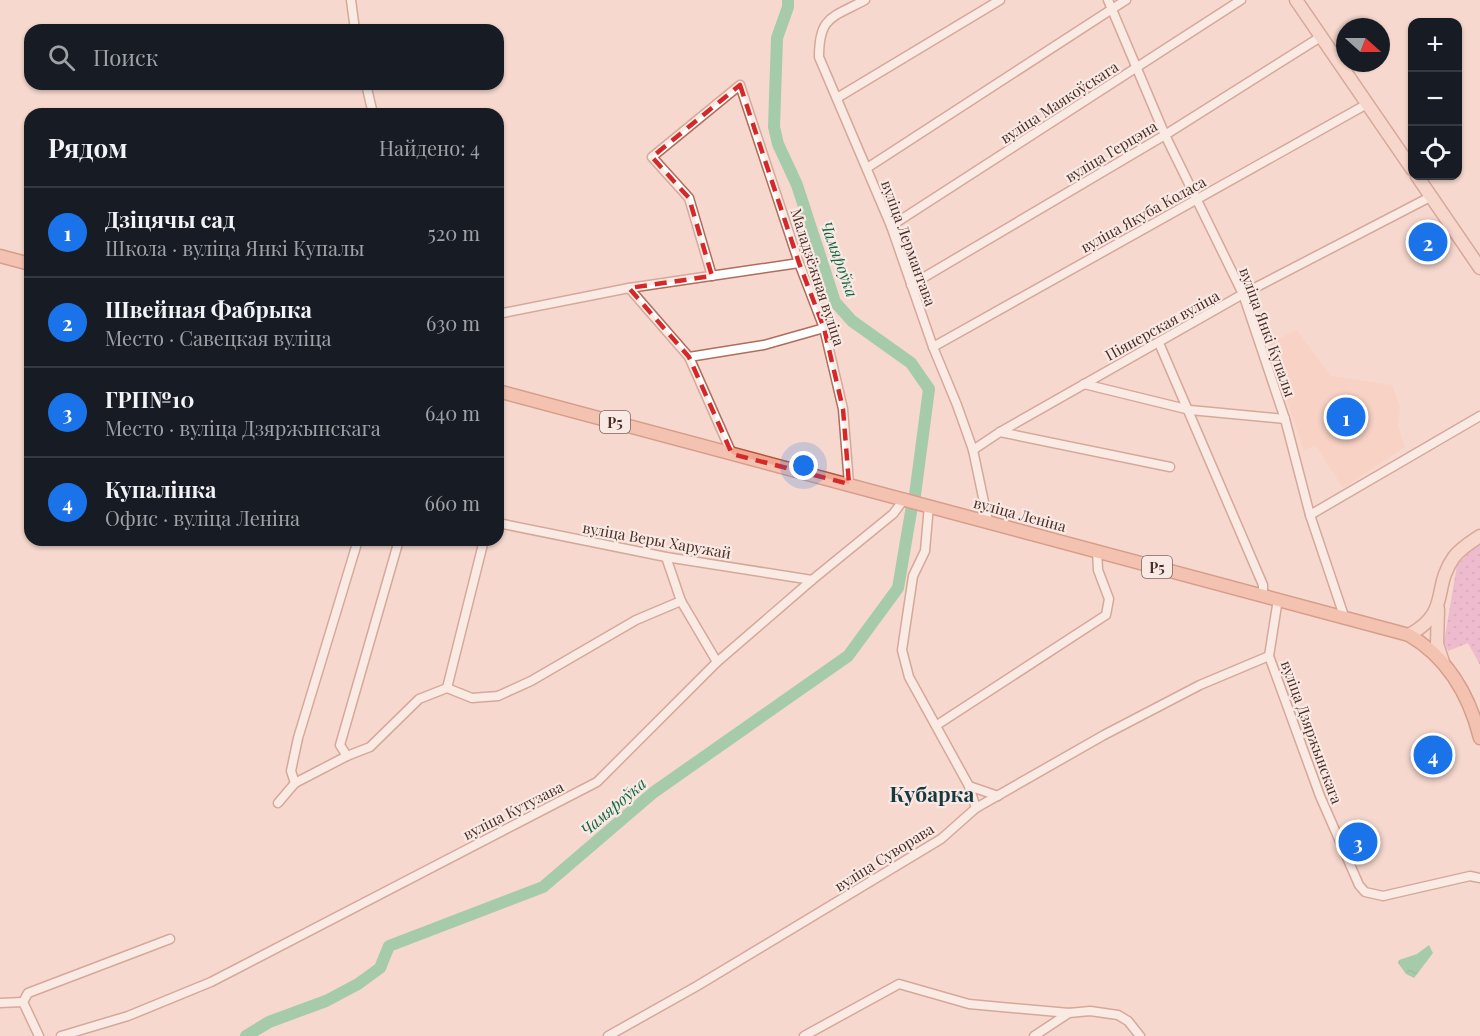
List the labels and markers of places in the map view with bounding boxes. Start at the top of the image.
pin: 2 [1408,220,1448,264]
pin: 1 [1326,394,1366,440]
pin: 4 [1414,732,1452,777]
pin: 3 [1338,820,1378,864]

